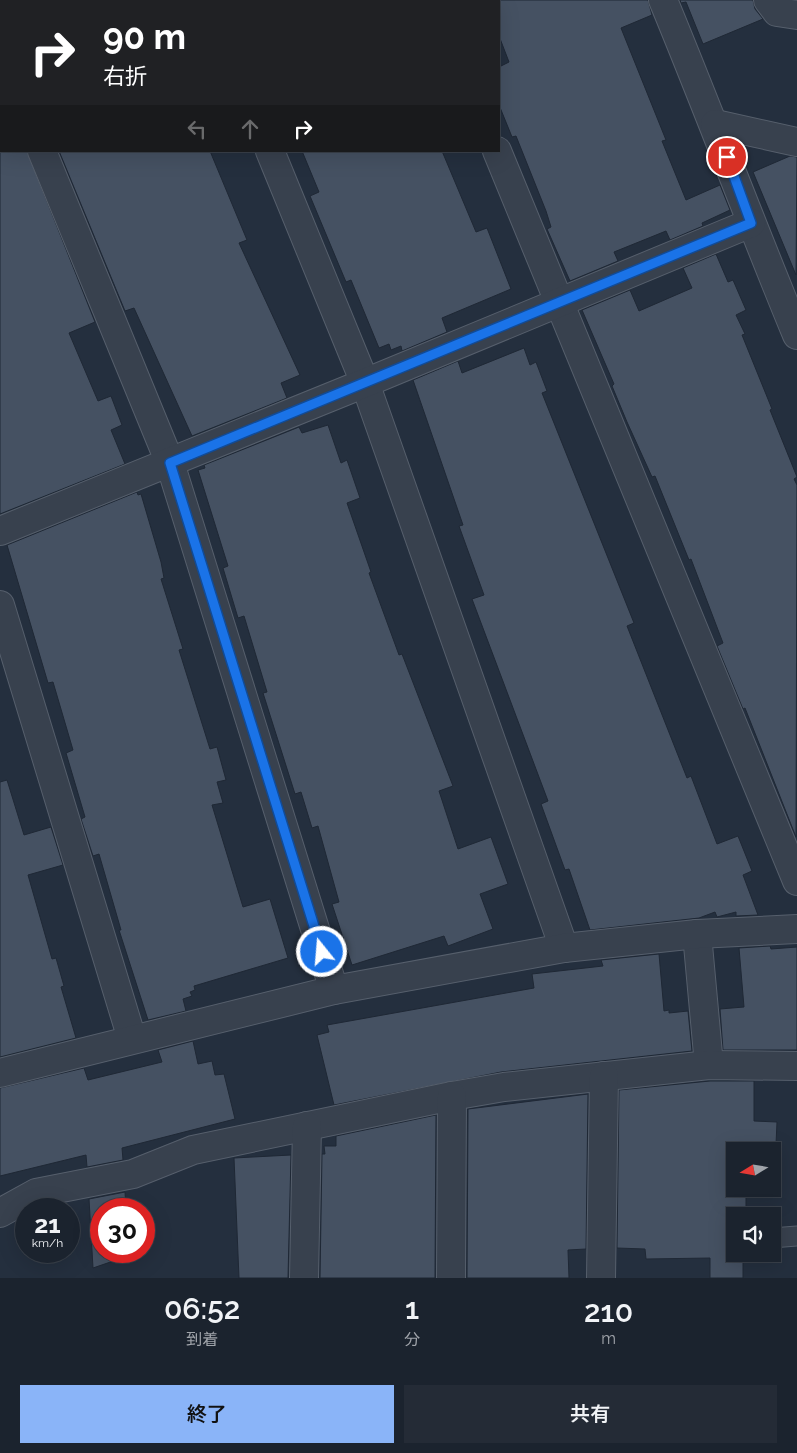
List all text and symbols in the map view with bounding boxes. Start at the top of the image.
text: 90 m [103,16,186,57]
icon: right [20,20,85,85]
text: 右折 [103,63,147,89]
icon: left [183,115,211,143]
icon: ahead [236,115,264,143]
icon: right [289,115,317,143]
pin [706,136,748,178]
icon: arrive [713,143,741,171]
position arrow [295,925,347,977]
north arrow [726,1142,781,1198]
map controls [726,1142,781,1262]
speed limit sign: 30 [90,1198,155,1263]
button: sound [726,1207,781,1262]
text: 21 [34,1209,61,1239]
text: km/h [32,1236,63,1250]
text: 06:52 [164,1291,240,1326]
text: 1 [405,1291,419,1326]
text: 210 [584,1294,633,1329]
text: m [601,1329,616,1348]
text: 到着 [186,1330,218,1349]
text: 分 [404,1330,420,1349]
button: 終了 [20,1385,394,1443]
button: 共有 [404,1385,777,1443]

